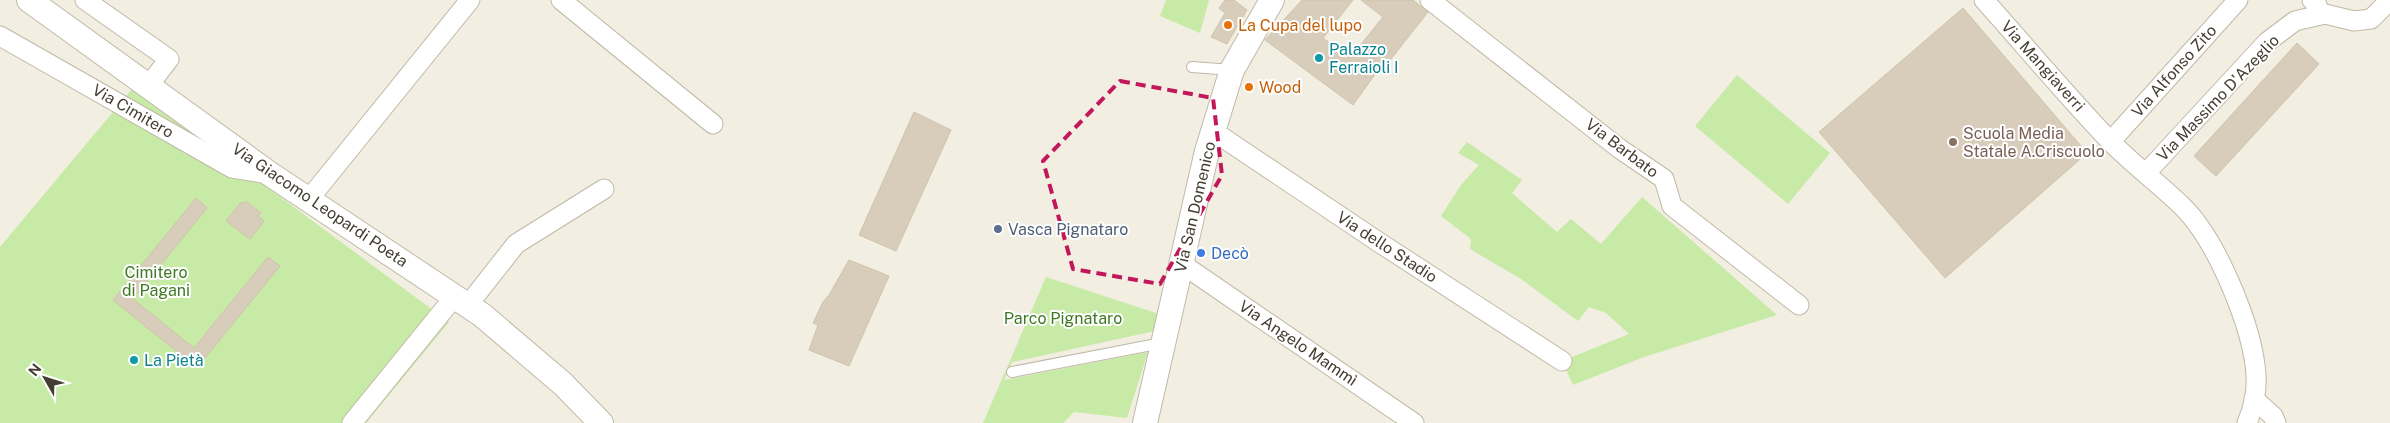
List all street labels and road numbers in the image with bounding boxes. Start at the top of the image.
street label: Via Mangiaverri [1997,17,2089,115]
street label: Via Alfonso Zito [2128,21,2220,121]
street label: Via Massimo D'Azeglio [2153,31,2283,165]
street label: Via Cimitero [89,80,177,142]
street label: Via Barbato [1582,114,1662,182]
street label: Via Giacomo Leopardi Poeta [228,139,412,271]
street label: Via San Domenico [1171,140,1219,274]
street label: Via dello Stadio [1333,207,1441,287]
street label: Via Angelo Mammì [1235,296,1361,390]

